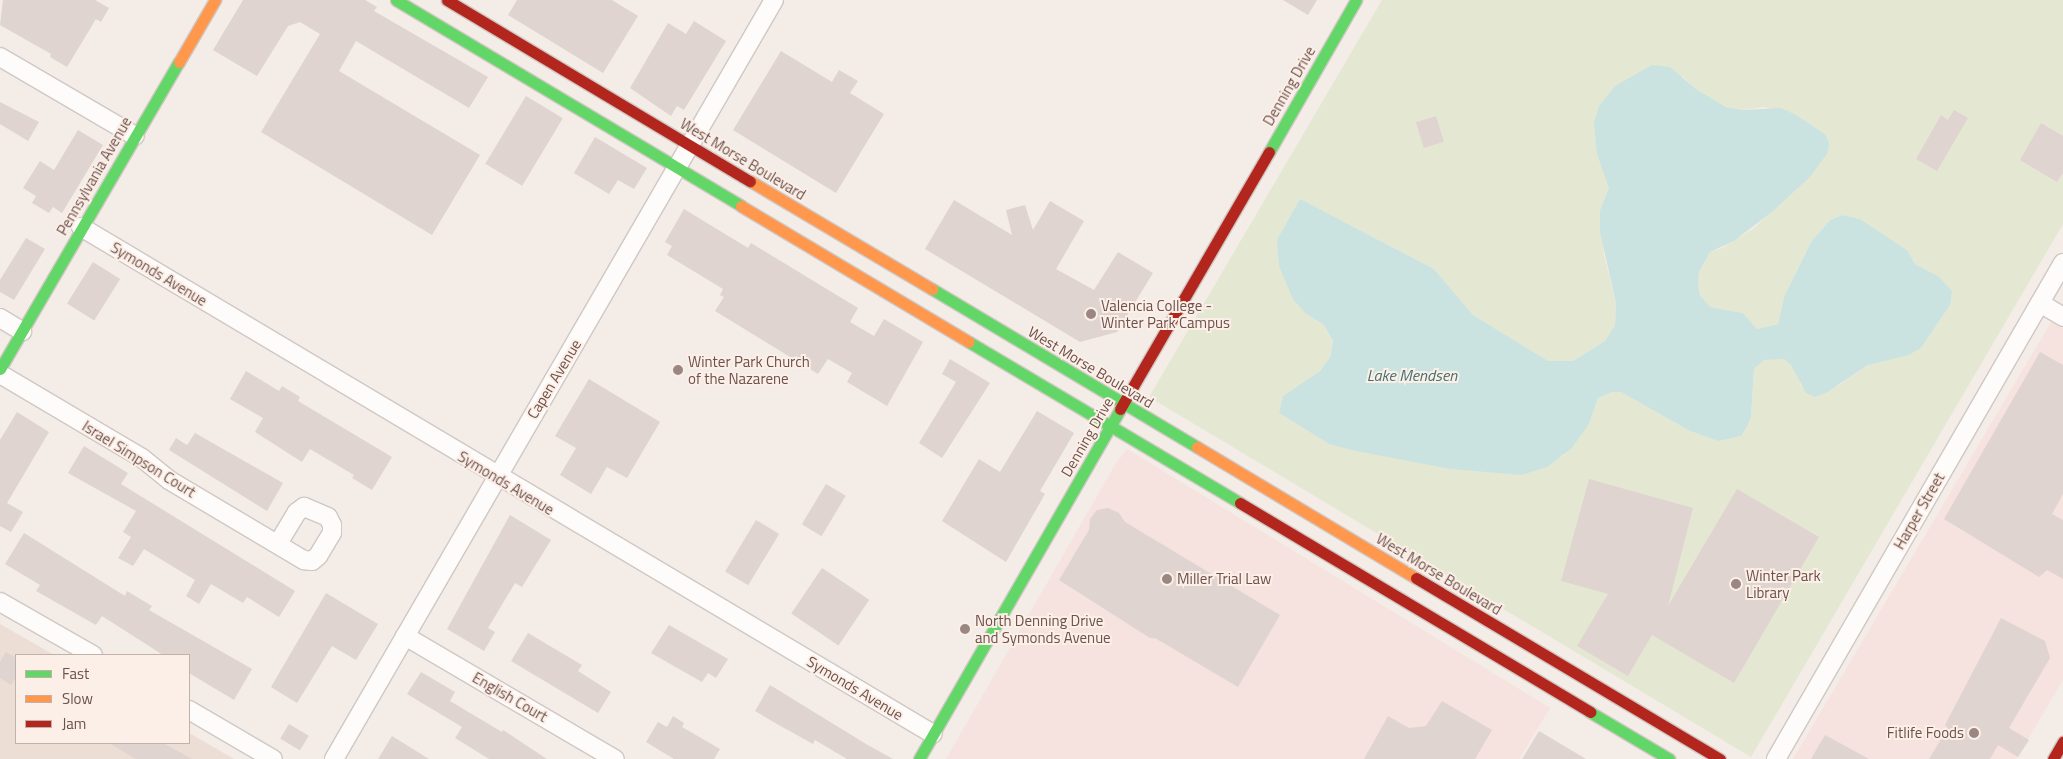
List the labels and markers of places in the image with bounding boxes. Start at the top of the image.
place label: Valencia College - Winter Park Campus [1101,296,1230,331]
marker: Valencia College - Winter Park Campus [1085,308,1097,320]
place label: Winter Park Church of the Nazarene [688,352,810,387]
marker: Winter Park Church of the Nazarene [672,364,684,376]
place label: Winter Park Library [1746,566,1821,601]
place label: Miller Trial Law [1177,570,1271,588]
marker: Miller Trial Law [1161,573,1173,585]
marker: Winter Park Library [1730,578,1742,590]
place label: North Denning Drive and Symonds Avenue [975,611,1111,646]
marker: North Denning Drive and Symonds Avenue [959,623,971,635]
place label: Fitlife Foods [1887,724,1964,742]
marker: Fitlife Foods [1968,727,1980,739]

